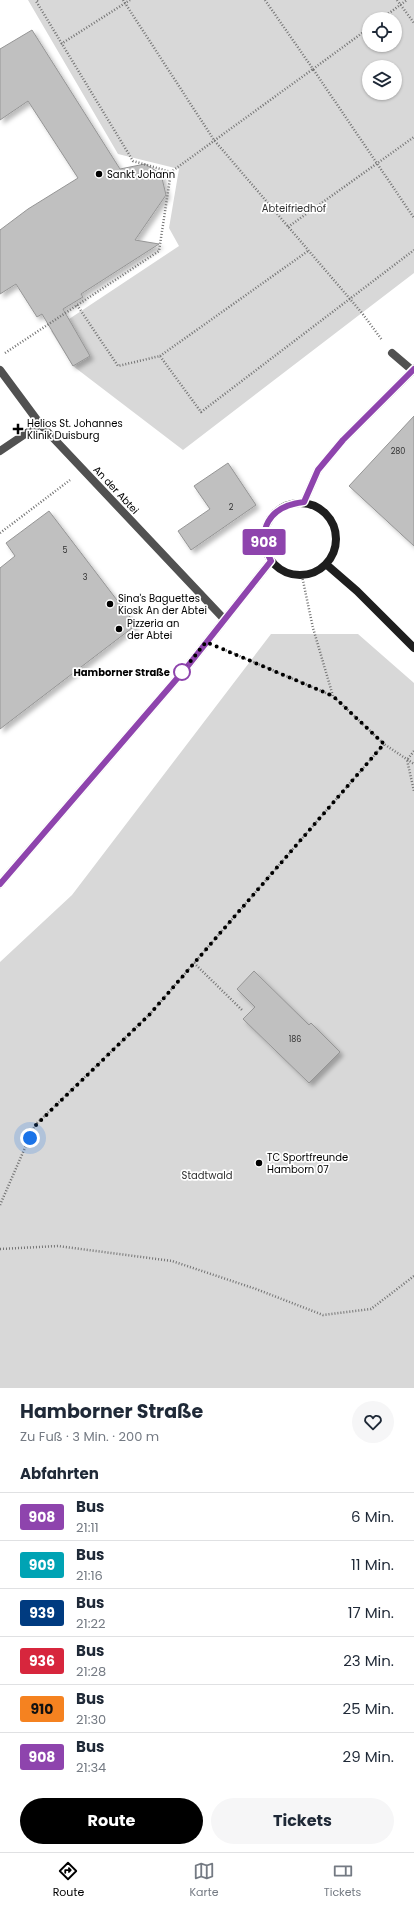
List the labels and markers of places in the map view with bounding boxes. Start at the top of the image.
place label: Sankt Johann [107,167,175,182]
marker: Sankt Johann [94,169,104,179]
place label: Helios St. Johannes Klinik Duisburg [27,416,123,443]
marker: Helios St. Johannes Klinik Duisburg [12,423,24,435]
place label: Sina's Baguettes Kiosk An der Abtei [118,591,207,618]
marker: Sina's Baguettes Kiosk An der Abtei [105,599,115,609]
place label: Pizzeria an der Abtei [127,616,179,643]
marker: Pizzeria an der Abtei [114,624,124,634]
marker: Hamborner Straße [173,663,191,681]
place label: Hamborner Straße [74,665,170,680]
place label: TC Sportfreunde Hamborn 07 [267,1150,348,1177]
marker: TC Sportfreunde Hamborn 07 [254,1158,264,1168]

